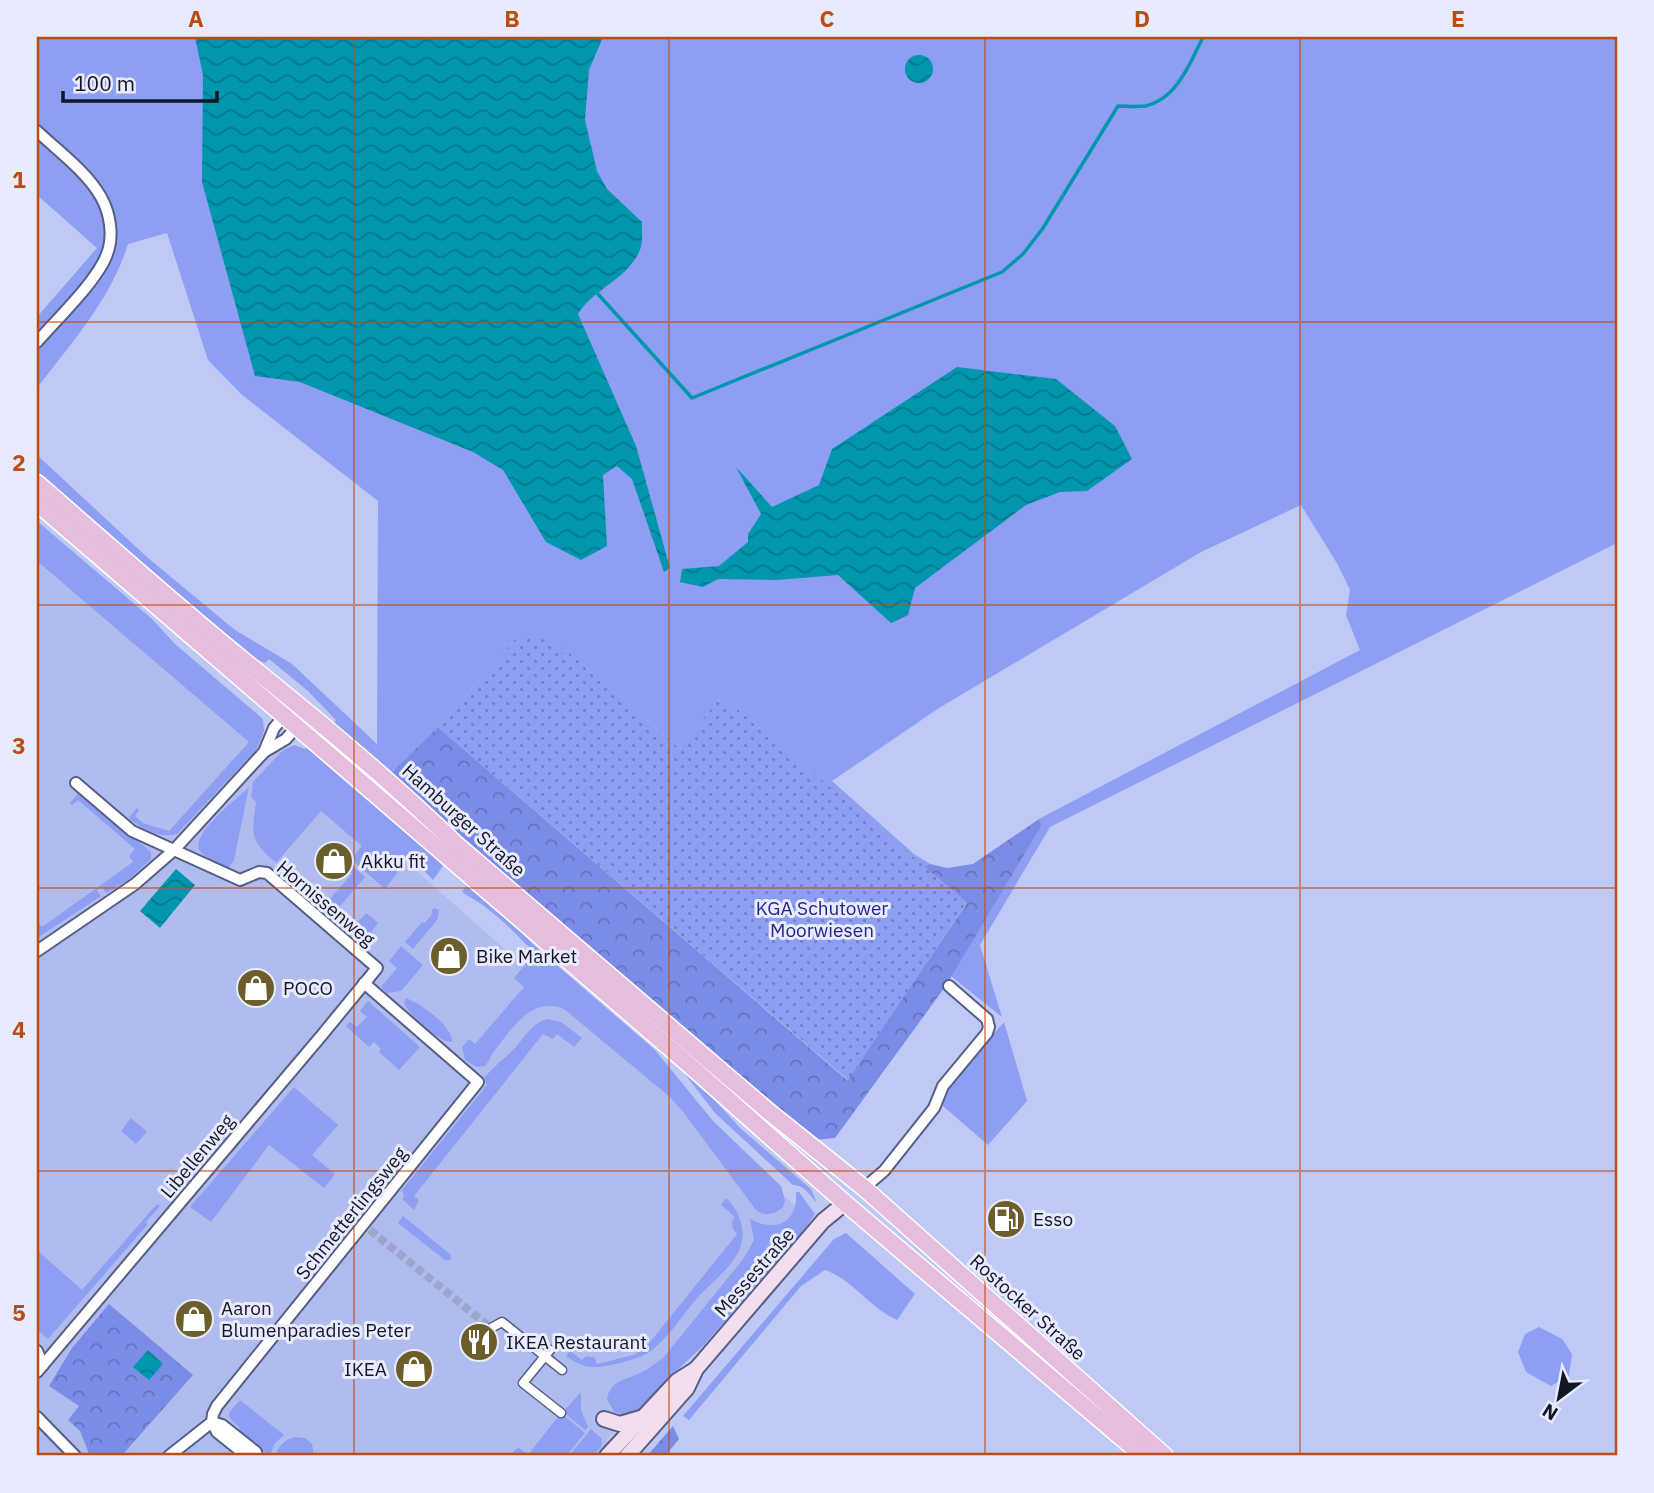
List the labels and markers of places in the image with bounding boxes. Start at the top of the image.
shop icon: Akku fit [313,840,355,882]
place label: Akku fit [361,849,426,873]
shop icon: Bike Market [428,935,470,977]
place label: Bike Market [476,944,577,968]
shop icon: POCO [235,967,277,1009]
place label: POCO [283,976,333,1000]
fuel station icon: Esso [985,1198,1027,1240]
place label: Esso [1033,1207,1073,1231]
place label: Aaron Blumenparadies Peter [221,1296,411,1342]
shop icon: Aaron Blumenparadies Peter [173,1298,215,1340]
restaurant icon: IKEA Restaurant [458,1321,500,1363]
place label: IKEA Restaurant [506,1330,647,1354]
shop icon: IKEA [393,1348,435,1390]
place label: IKEA [344,1357,387,1381]

